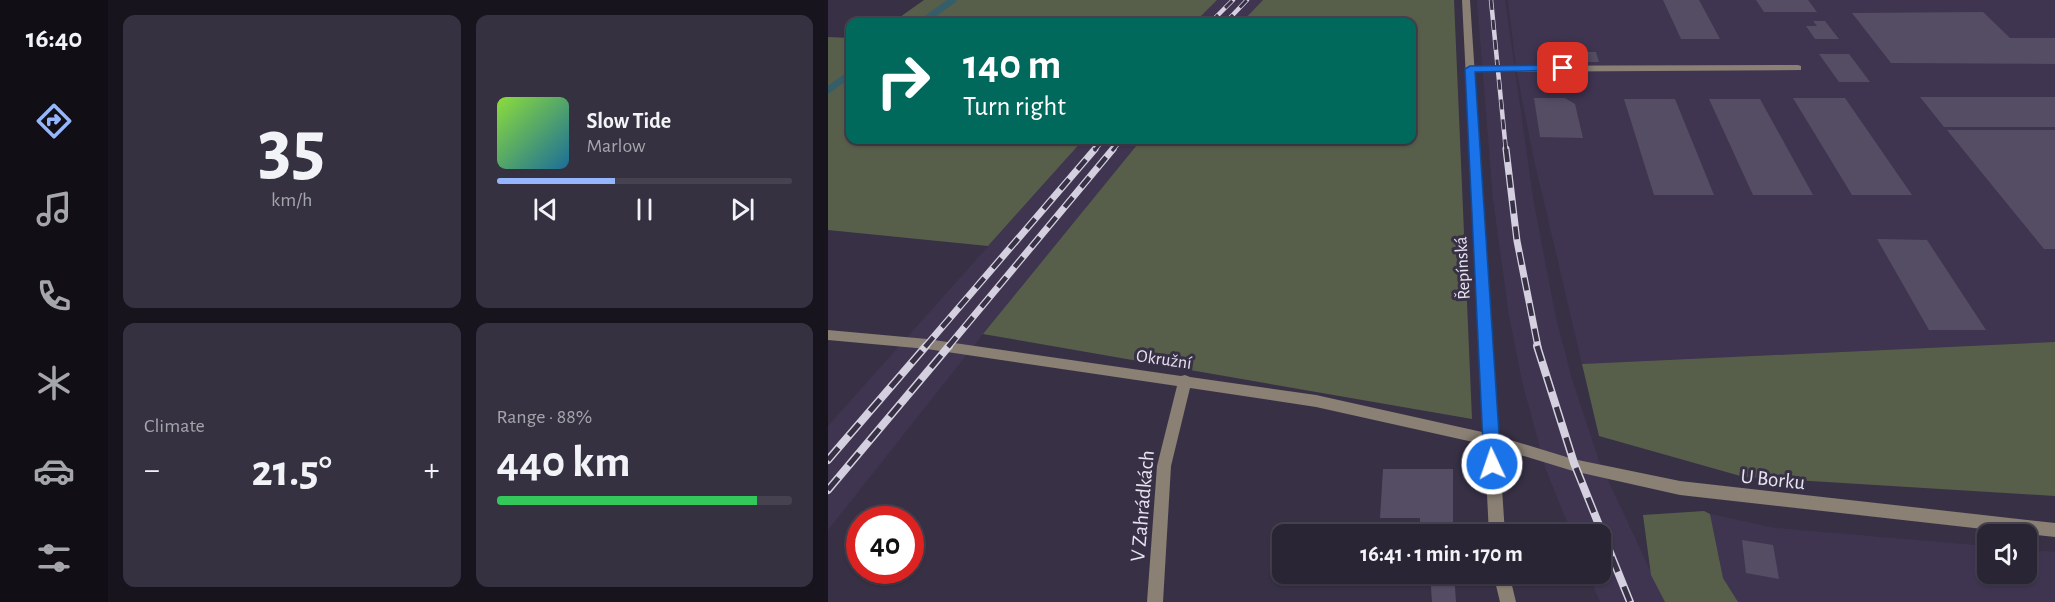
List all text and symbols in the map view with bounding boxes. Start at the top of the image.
text: 16:40 [26,25,82,52]
icon: right [864,42,942,120]
pin [1537,42,1588,93]
text: 140 m [963,44,1061,86]
icon: arrive [1546,51,1579,84]
text: Turn right [963,93,1066,120]
icon: directions [33,100,75,142]
text: 35 [258,110,325,188]
text: Slow Tide [587,110,671,132]
text: Marlow [587,136,646,156]
icon: music [33,188,75,230]
text: km/h [271,190,312,210]
icon: previous [529,193,562,226]
icon: pause [628,193,661,226]
icon: next [726,193,759,226]
street label: Řepínská [1449,236,1474,300]
icon: phone [33,275,75,317]
street label: Okružní [1135,347,1193,373]
icon: climate [33,362,75,404]
text: Range · 88% [497,407,592,427]
text: Climate [144,416,205,436]
position arrow [1460,432,1524,496]
text: 440 km [497,440,631,485]
text: 21.5° [252,449,332,494]
street label: V Zahrádkách [1127,449,1158,563]
icon: car [33,450,75,492]
text: − [144,454,160,487]
text: + [424,454,439,487]
street label: U Borku [1740,466,1807,493]
speed limit sign: 40 [846,506,924,584]
map controls [1977,524,2037,584]
button: sound [1977,524,2037,584]
icon: filters [33,537,75,579]
text: 16:41 · 1 min · 170 m [1360,543,1523,565]

